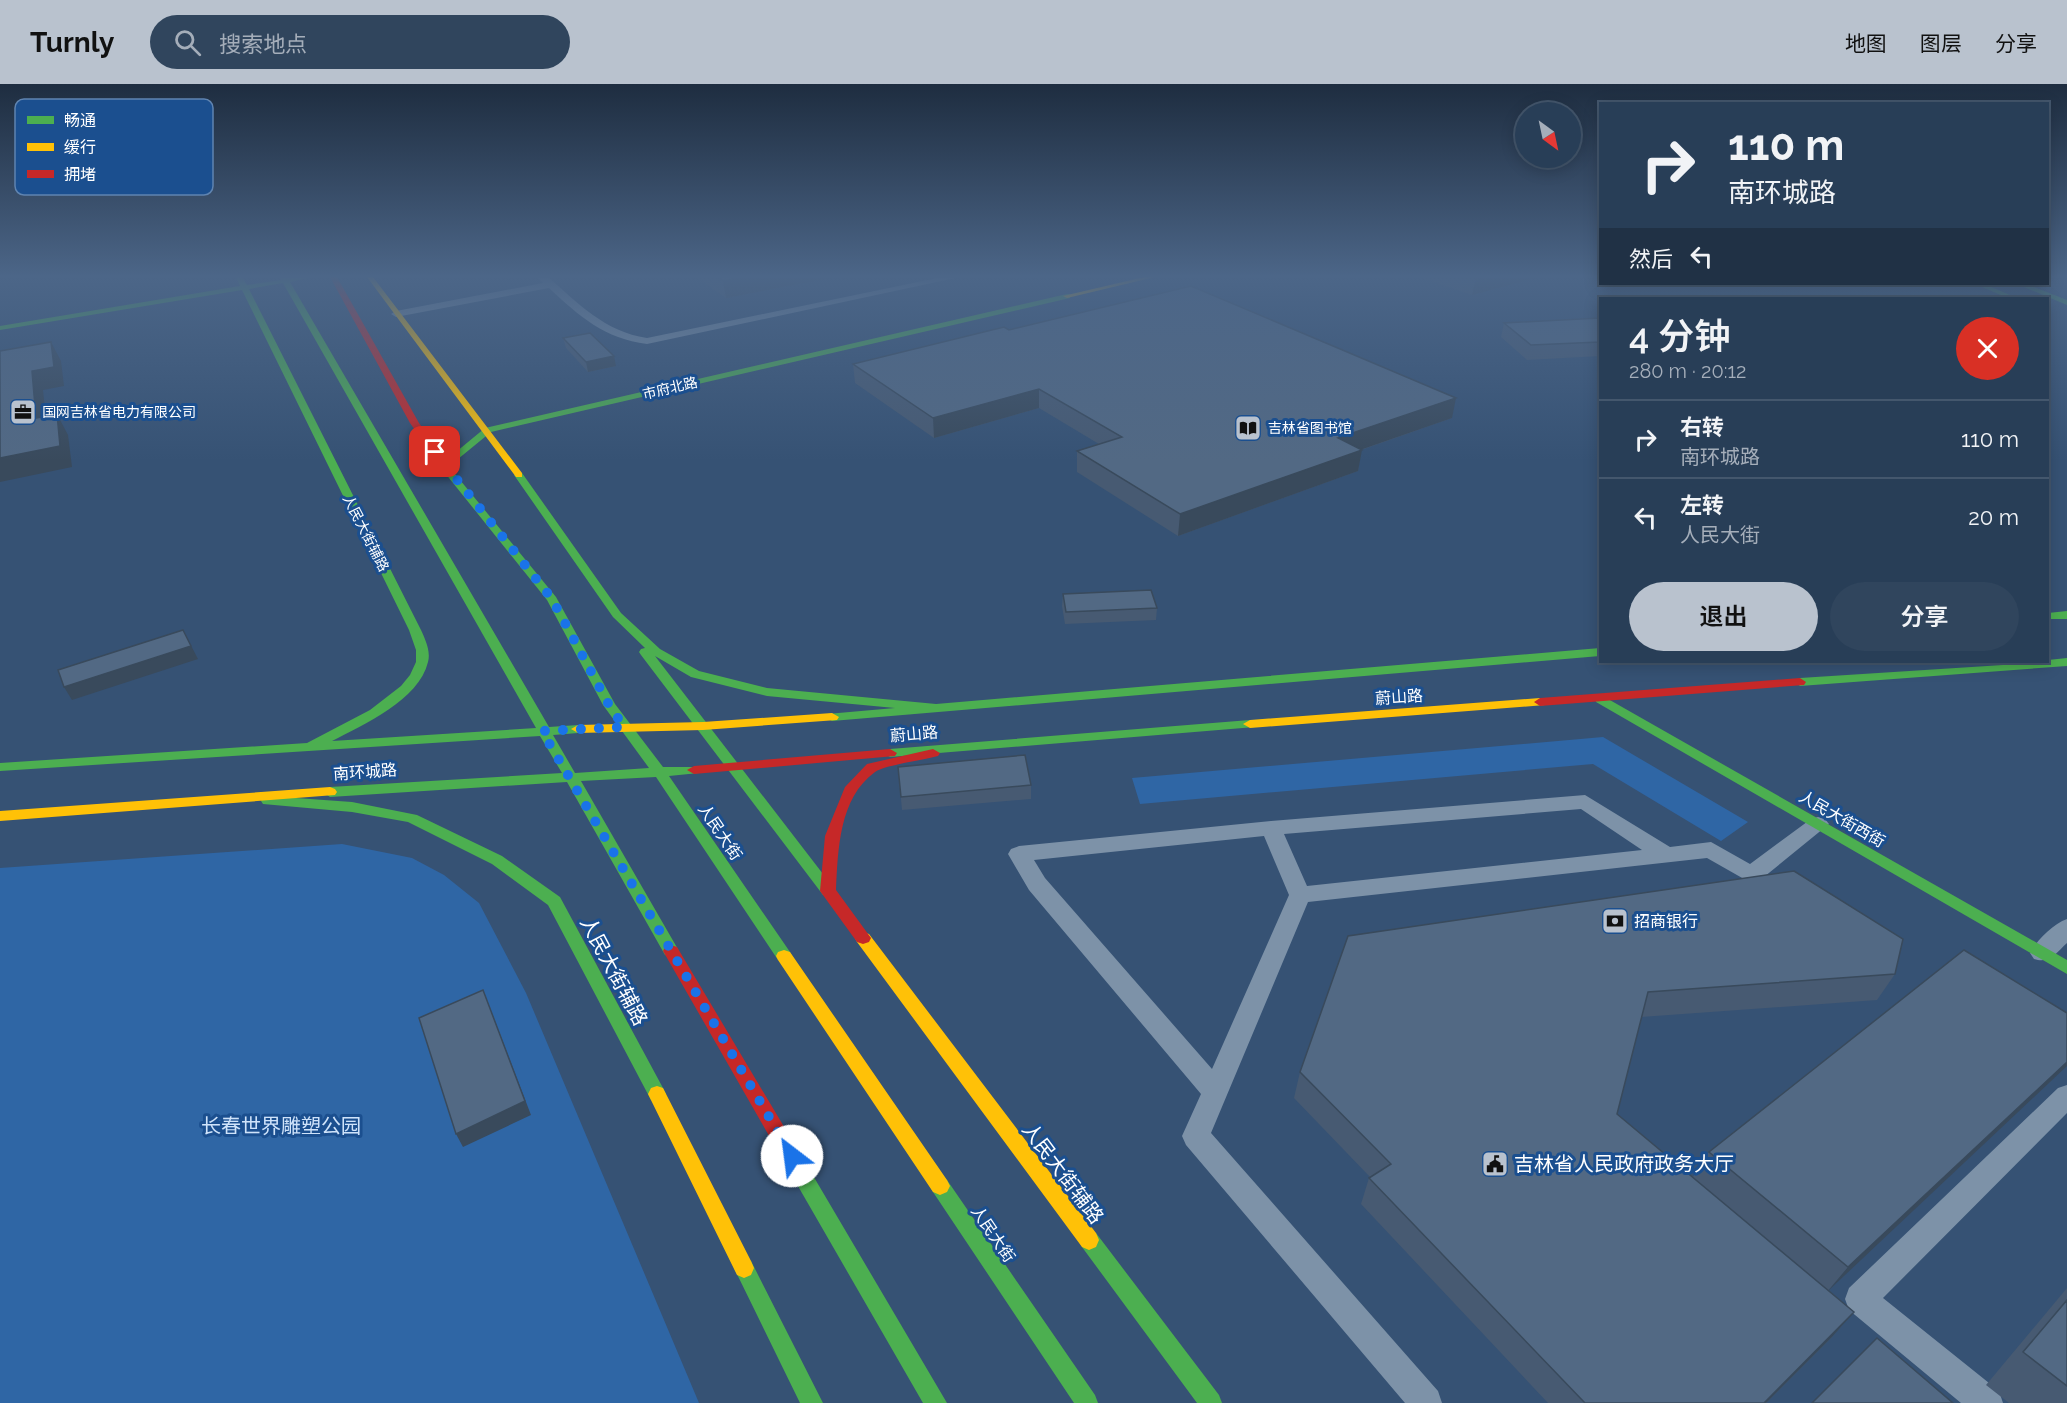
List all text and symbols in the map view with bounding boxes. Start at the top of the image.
search box [150,15,570,69]
text: Turnly [30,26,114,59]
icon: search [171,26,204,59]
text: 搜索地点 [219,31,307,57]
text: 地图 [1845,31,1887,56]
text: 图层 [1920,31,1962,56]
text: 分享 [1995,31,2037,56]
legend [15,99,213,195]
north arrow [1515,102,1581,168]
map controls [1515,102,1581,168]
text: 畅通 [64,111,96,130]
text: 110 m [1728,121,1844,170]
icon: right [1629,126,1707,204]
text: 缓行 [64,138,96,157]
text: 拥堵 [64,165,96,184]
text: 南环城路 [1728,177,1836,208]
icon: left [1685,240,1718,273]
text: 然后 [1629,246,1673,272]
text: 4 分钟 [1629,315,1730,357]
button: close [1956,317,2019,380]
text: 280 m · 20:12 [1629,359,1746,383]
street label: 市府北路 [641,374,699,402]
office icon: 国网吉林省电力有限公司 [8,397,38,427]
place label: 国网吉林省电力有限公司 [42,404,196,420]
library icon: 吉林省图书馆 [1233,413,1263,443]
text: 右转 [1680,414,1724,440]
place label: 吉林省图书馆 [1268,420,1352,436]
icon: right [1629,423,1662,456]
pin [409,426,460,477]
text: 110 m [1961,426,2019,452]
icon: arrive [418,435,451,468]
text: 南环城路 [1680,445,1760,469]
street label: 人民大街辅路 [340,492,392,574]
text: 左转 [1680,492,1724,518]
icon: left [1629,501,1662,534]
text: 20 m [1968,504,2019,530]
text: 人民大街 [1680,523,1760,547]
button: 退出 [1629,582,1818,651]
button: 分享 [1830,582,2019,651]
street label: 蔚山路 [1374,686,1424,708]
street label: 蔚山路 [889,722,939,746]
street label: 南环城路 [332,760,398,784]
street label: 人民大街西街 [1796,787,1888,851]
street label: 人民大街 [694,800,746,864]
bank icon: 招商银行 [1600,906,1630,936]
street label: 人民大街辅路 [575,912,653,1030]
place label: 招商银行 [1634,912,1698,931]
park label: 长春世界雕塑公园 [201,1114,361,1138]
street label: 人民大街辅路 [1017,1118,1109,1228]
position arrow [760,1124,824,1188]
public building icon: 吉林省人民政府政务大厅 [1480,1149,1510,1179]
place label: 吉林省人民政府政务大厅 [1514,1152,1734,1176]
street label: 人民大街 [967,1202,1019,1266]

